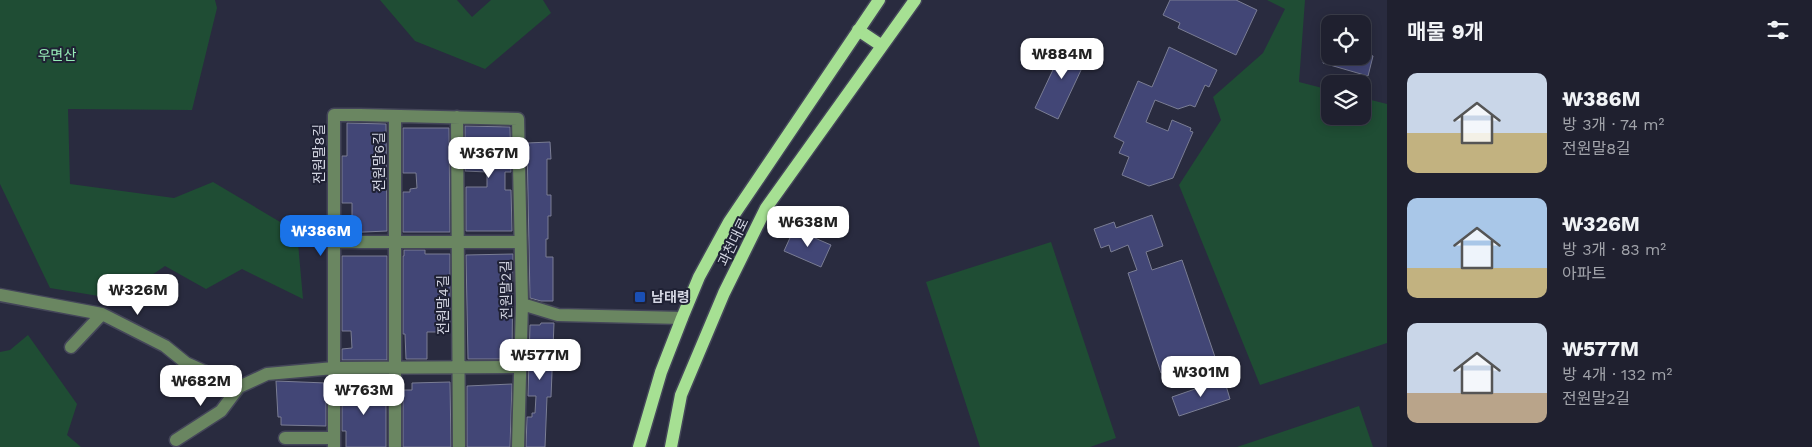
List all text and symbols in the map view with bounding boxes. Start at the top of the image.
map controls [1321,15,1371,125]
button: locate [1321,15,1371,65]
icon: filters [1764,16,1792,44]
text: 매물 9개 [1407,19,1484,44]
pin: ₩884M [1027,38,1097,80]
text: ₩884M [1032,44,1092,63]
park label: 우면산 [38,47,76,63]
button: layers [1321,75,1371,125]
text: ₩386M [1562,86,1641,111]
icon: home [1447,93,1507,153]
text: 방 3개 · 74 m² [1562,115,1664,134]
street label: 전원말8길 [311,124,327,184]
street label: 전원말6길 [371,132,387,192]
pin: ₩367M [454,136,524,179]
text: 전원말8길 [1562,139,1631,158]
text: ₩367M [459,143,519,162]
pin: ₩638M [773,206,843,248]
text: ₩326M [1562,211,1640,236]
text: ₩638M [778,212,838,231]
pin: ₩386M [286,214,356,257]
street label: 과천대로 [715,215,752,269]
icon: home [1447,218,1507,278]
text: ₩386M [291,221,351,240]
text: 방 3개 · 83 m² [1562,240,1666,259]
street label: 전원말2길 [497,260,515,320]
text: 아파트 [1562,264,1606,283]
pin: ₩326M [103,274,173,316]
street label: 전원말4길 [435,275,451,335]
text: ₩326M [108,280,168,299]
place label: 남태령 [651,289,690,305]
marker: 남태령 [633,290,647,304]
text: ₩577M [1562,336,1639,361]
pin: ₩577M [505,338,575,381]
icon: home [1447,343,1507,403]
text: ₩577M [511,345,569,364]
pin: ₩301M [1166,356,1236,398]
text: ₩301M [1172,362,1230,381]
pin: ₩682M [166,364,236,407]
text: 방 4개 · 132 m² [1562,365,1672,384]
text: ₩682M [171,371,231,390]
pin: ₩763M [329,374,399,416]
text: ₩763M [334,380,394,399]
text: 전원말2길 [1562,389,1630,408]

